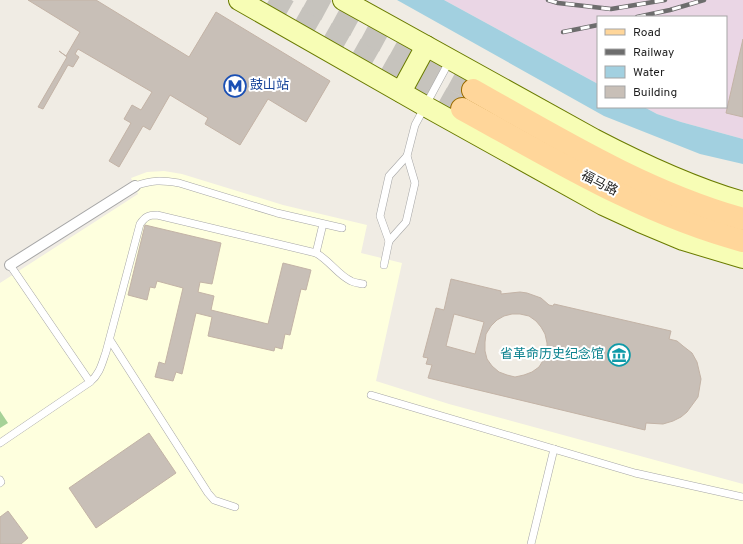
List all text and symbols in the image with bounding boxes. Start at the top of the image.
legend [597,16,727,108]
text: Road [633,25,661,41]
text: Railway [633,45,674,61]
text: Water [633,65,665,81]
metro station icon: 鼓山站 [222,73,248,99]
place label: 鼓山站 [250,78,289,94]
text: Building [633,85,677,101]
street label: 福马路 [578,168,620,200]
museum icon: 省革命历史纪念馆 [606,342,632,368]
place label: 省革命历史纪念馆 [500,346,604,363]

